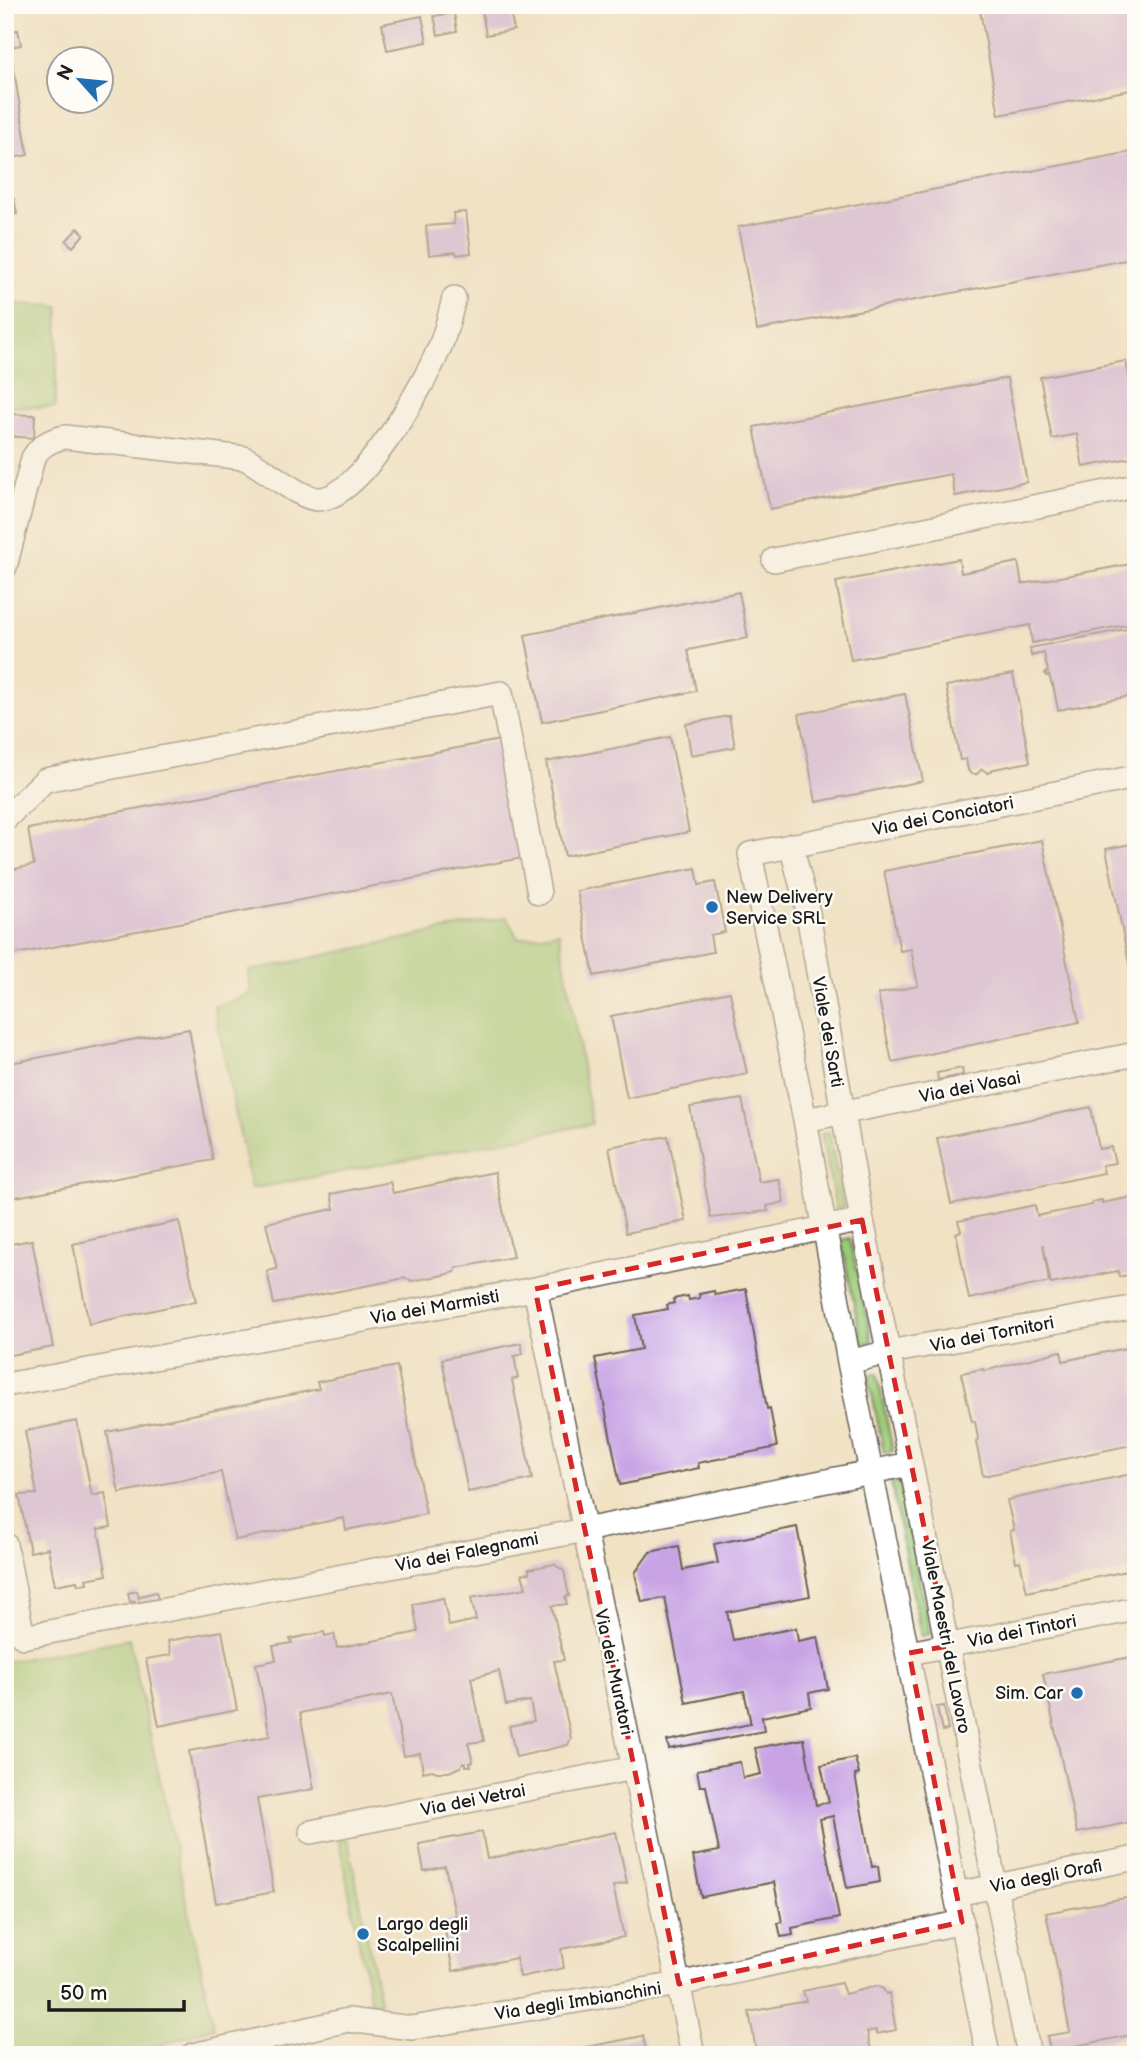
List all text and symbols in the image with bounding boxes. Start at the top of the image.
north arrow [46,46,116,116]
text: N [53,61,80,85]
street label: Via dei Conciatori [871,792,1016,840]
place label: New Delivery Service SRL [726,887,834,929]
marker: New Delivery Service SRL [704,899,720,915]
street label: Viale dei Sarti [807,975,848,1089]
street label: Via dei Vasai [917,1067,1023,1108]
street label: Via dei Marmisti [369,1286,501,1329]
street label: Via dei Tornitori [928,1312,1056,1357]
street label: Via dei Falegnami [394,1528,540,1577]
street label: Viale Maestri del Lavoro [916,1539,975,1735]
street label: Via dei Muratori [590,1607,637,1737]
street label: Via dei Tintori [966,1611,1078,1652]
place label: Sim. Car [995,1683,1063,1704]
marker: Sim. Car [1069,1685,1085,1701]
street label: Via dei Vetrai [419,1780,527,1821]
street label: Via degli Orafi [988,1855,1104,1898]
place label: Largo degli Scalpellini [377,1914,468,1956]
marker: Largo degli Scalpellini [355,1926,371,1942]
scale bar [49,1969,184,2013]
street label: Via degli Imbianchini [493,1978,663,2025]
text: 50 m [60,1981,107,2006]

